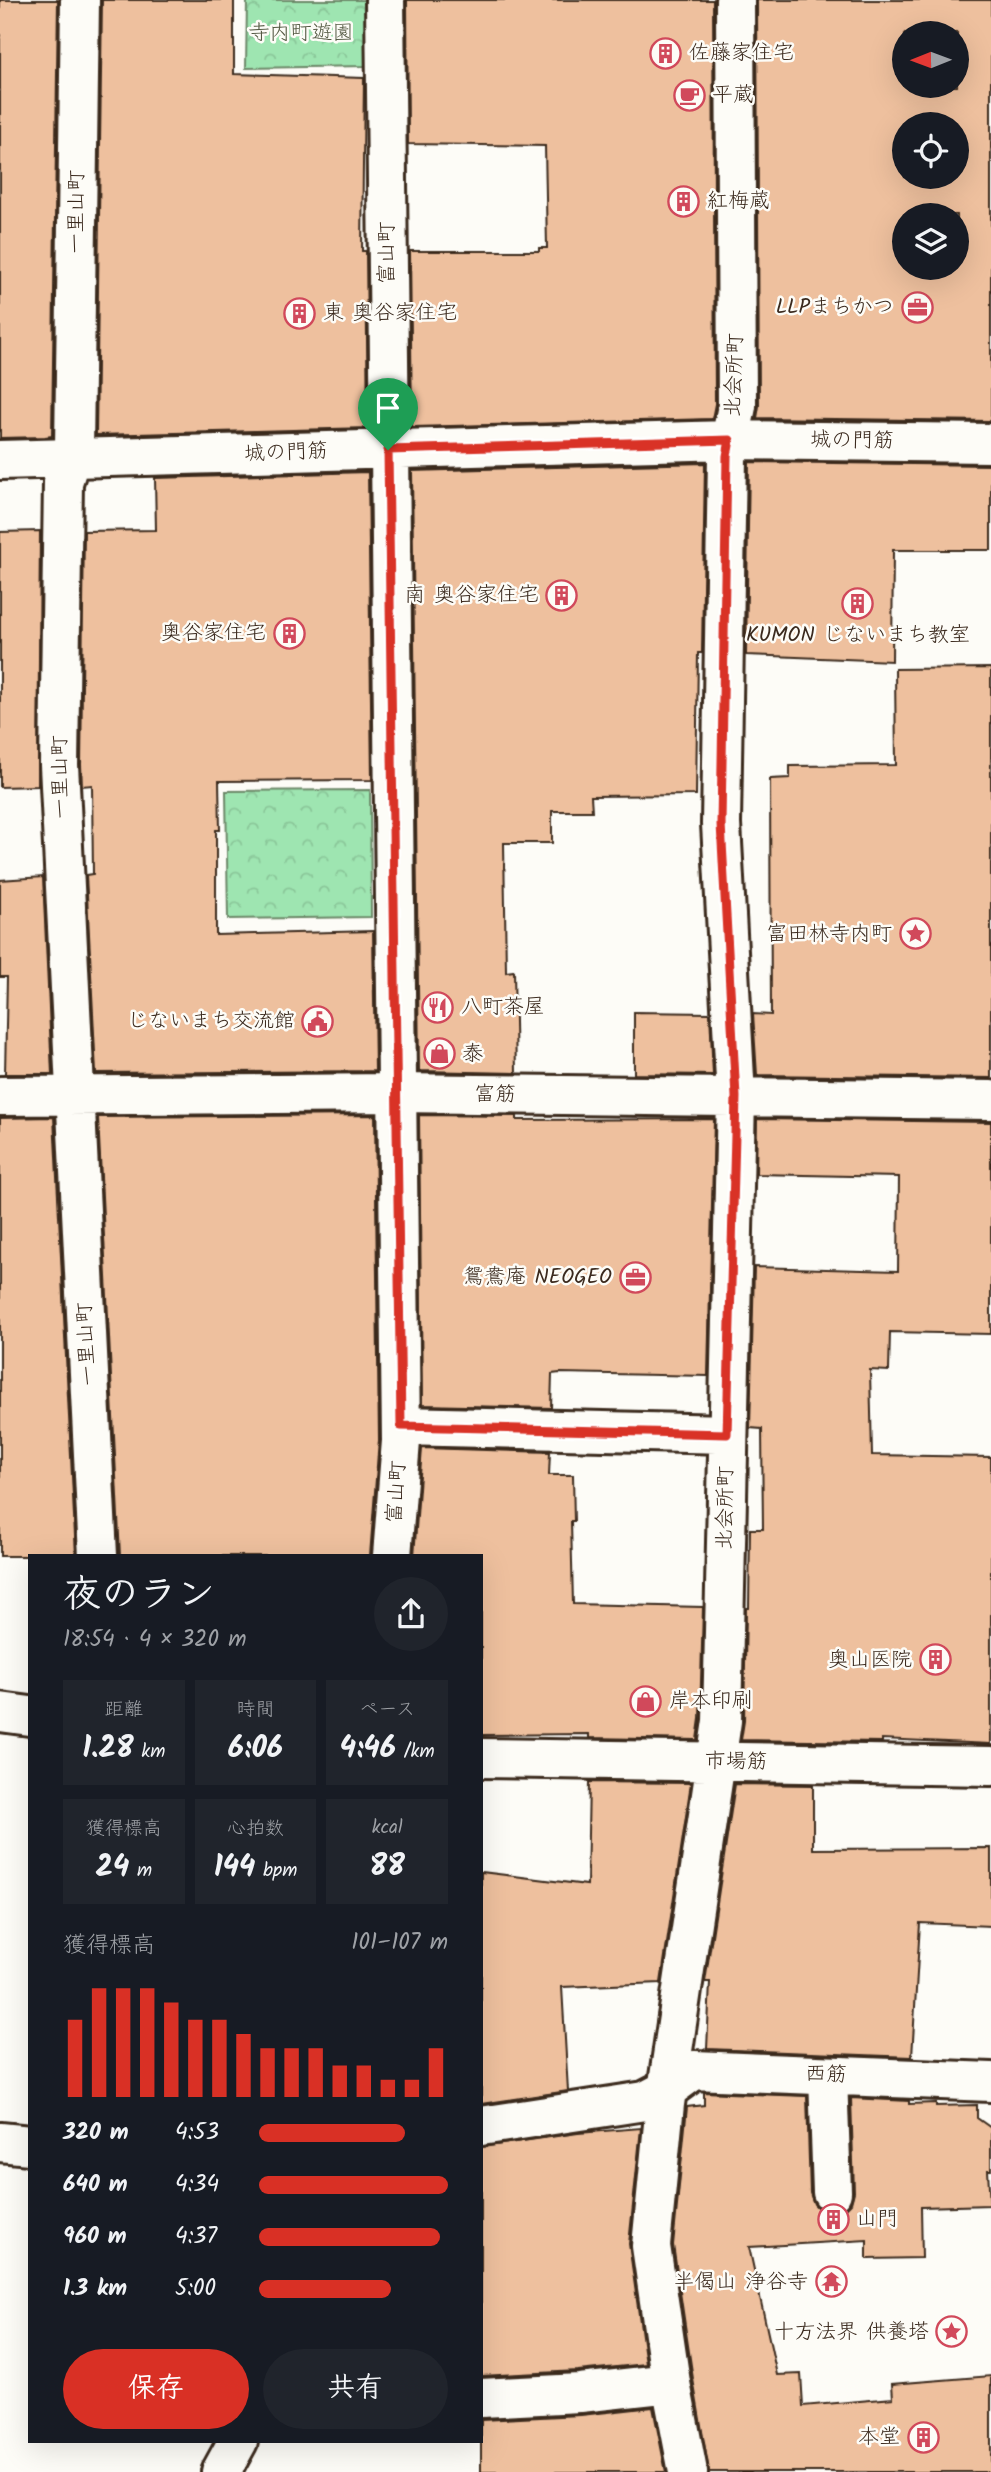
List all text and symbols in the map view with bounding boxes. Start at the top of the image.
park label: 寺内町遊園 [249,17,354,50]
north arrow [892,21,970,98]
map controls [892,21,969,280]
building icon: 佐藤家住宅 [649,36,683,70]
place label: 佐藤家住宅 [689,37,794,70]
cafe icon: 平蔵 [672,78,706,112]
place label: 平蔵 [712,79,754,112]
button: locate [892,112,969,189]
street label: 一里山町 [60,170,94,254]
building icon: 紅梅蔵 [667,184,701,218]
place label: 紅梅蔵 [707,185,770,218]
button: layers [892,203,969,280]
street label: 富山町 [371,222,404,285]
office icon: LLPまちかつ [900,290,934,324]
place label: LLPまちかつ [776,291,894,324]
building icon: 東 奥谷家住宅 [283,296,317,330]
place label: 東 奥谷家住宅 [323,297,457,330]
street label: 北会所町 [717,332,753,418]
pin [358,378,418,450]
icon: arrive [369,389,407,427]
street label: 城の門筋 [810,424,894,458]
street label: 城の門筋 [243,435,329,471]
building icon: 南 奥谷家住宅 [545,578,579,612]
place label: 南 奥谷家住宅 [405,579,539,612]
building icon: KUMON じないまち教室 [841,586,875,620]
building icon: 奥谷家住宅 [272,616,306,650]
place label: 奥谷家住宅 [161,617,266,650]
place label: KUMON じないまち教室 [746,619,970,652]
street label: 一里山町 [44,735,78,819]
place icon: 富田林寺内町 [898,917,932,951]
place label: 富田林寺内町 [766,918,892,951]
restaurant icon: 八町茶屋 [421,990,455,1024]
place label: 八町茶屋 [461,991,545,1024]
public building icon: じないまち交流館 [301,1004,335,1038]
place label: じないまち交流館 [127,1005,295,1038]
shop icon: 泰 [422,1037,456,1071]
place label: 泰 [462,1038,483,1071]
street label: 富筋 [474,1078,516,1112]
office icon: 鴛鴦庵 NEOGEO [618,1260,652,1294]
place label: 鴛鴦庵 NEOGEO [463,1261,612,1294]
street label: 一里山町 [68,1301,106,1387]
street label: 富山町 [378,1459,416,1525]
street label: 北会所町 [709,1466,743,1550]
text: 夜のラン [63,1566,215,1626]
button: share [374,1577,448,1651]
text: 18:54 · 4 × 320 m [63,1622,247,1658]
building icon: 奥山医院 [918,1643,952,1677]
place label: 奥山医院 [828,1644,912,1677]
shop icon: 岸本印刷 [629,1684,663,1718]
place label: 岸本印刷 [669,1685,753,1718]
text: 距離 [105,1695,143,1725]
text: 時間 [236,1695,275,1725]
text: ペース [359,1695,415,1725]
text: 1.28 [82,1725,134,1773]
text: 6:06 [228,1725,283,1773]
text: 4:46 [340,1725,396,1773]
text: km [134,1737,165,1767]
text: /km [396,1737,435,1767]
street label: 市場筋 [704,1745,768,1779]
text: kcal [372,1813,403,1843]
text: 獲得標高 [86,1814,162,1844]
text: 心拍数 [227,1814,284,1844]
text: 88 [369,1843,405,1891]
text: 24 [96,1844,129,1892]
text: 144 [214,1844,255,1892]
text: m [129,1856,152,1886]
text: bpm [255,1856,297,1886]
text: 101–107 m [351,1925,448,1961]
text: 獲得標高 [63,1928,155,1964]
street label: 西筋 [804,2058,848,2092]
text: 320 m [63,2115,128,2151]
text: 4:53 [175,2115,219,2151]
text: 640 m [63,2167,128,2203]
text: 4:34 [175,2167,219,2203]
building icon: 山門 [816,2202,850,2236]
place label: 山門 [856,2203,898,2236]
text: 960 m [63,2219,127,2255]
text: 4:37 [175,2219,217,2255]
temple icon: 半偈山 浄谷寺 [814,2265,848,2299]
place label: 半偈山 浄谷寺 [674,2266,808,2299]
text: 1.3 km [63,2271,127,2307]
text: 5:00 [175,2271,216,2307]
place icon: 十方法界 供養塔 [935,2315,969,2349]
place label: 十方法界 供養塔 [774,2316,929,2349]
button: 保存 [63,2349,249,2429]
button: 共有 [263,2349,448,2429]
building icon: 本堂 [906,2420,940,2454]
place label: 本堂 [858,2421,900,2454]

